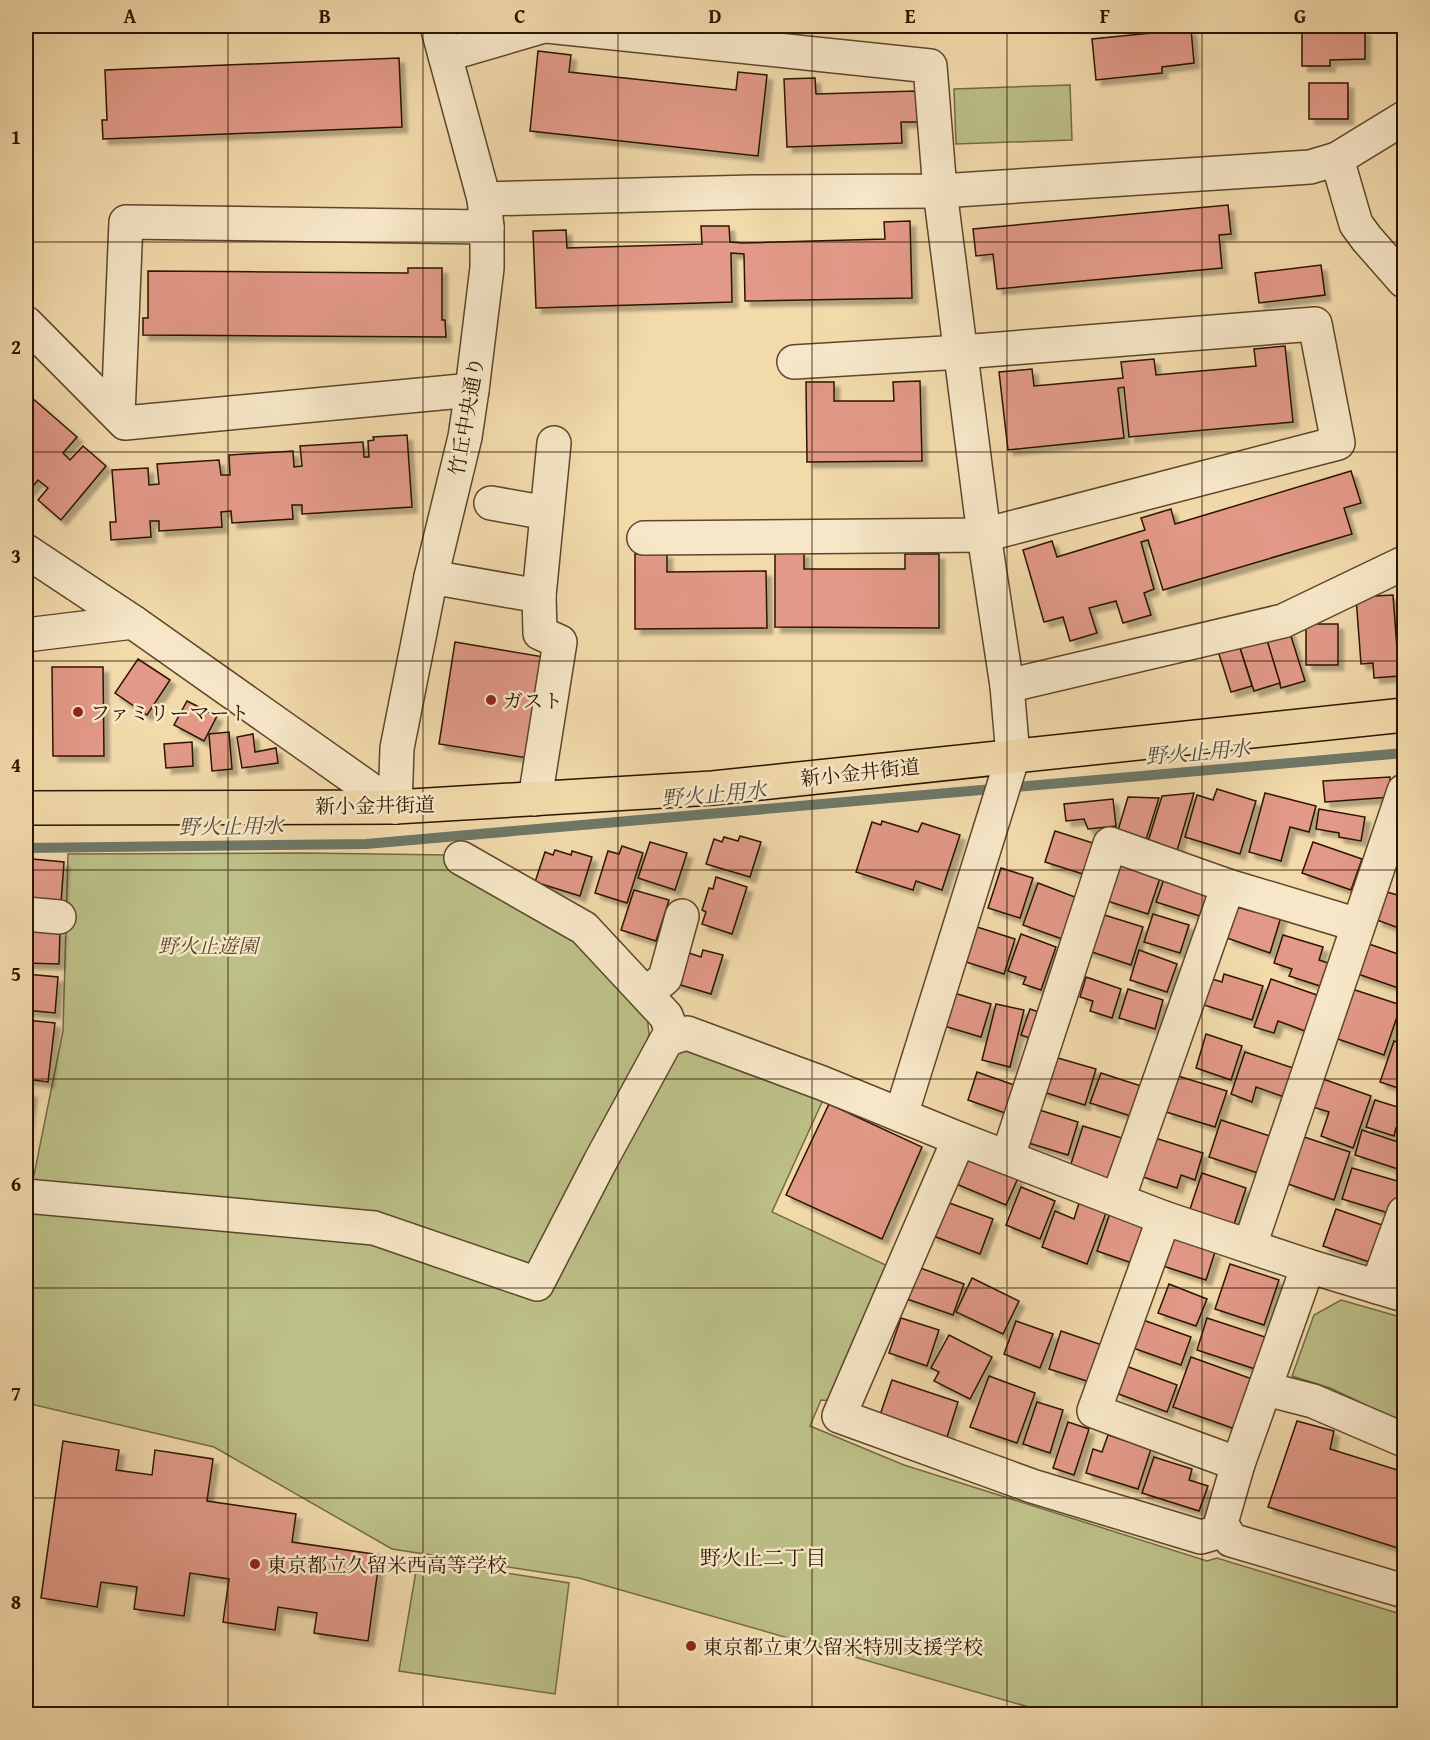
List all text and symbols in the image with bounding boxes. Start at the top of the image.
text: A [124,1,137,30]
text: B [319,1,331,30]
text: C [514,1,526,30]
text: D [708,1,722,30]
text: E [905,1,916,30]
text: F [1100,1,1110,30]
text: G [1294,1,1306,30]
text: 1 [11,122,21,151]
text: 2 [11,332,21,361]
street label: 竹丘中央通り [441,354,491,478]
text: 3 [11,541,21,570]
place label: ガスト [503,686,563,715]
marker: ガスト [484,693,498,707]
place label: ファミリーマート [90,698,250,727]
marker: ファミリーマート [71,705,85,719]
water label: 野火止用水 [1144,732,1254,772]
text: 4 [11,750,21,779]
street label: 新小金井街道 [799,751,921,793]
water label: 野火止用水 [660,774,770,814]
street label: 新小金井街道 [315,789,435,821]
water label: 野火止用水 [178,810,286,842]
park label: 野火止遊園 [158,931,261,960]
text: 5 [11,959,21,988]
text: 6 [11,1169,21,1198]
text: 7 [11,1378,21,1407]
district label: 野火止二丁目 [700,1542,826,1573]
place label: 東京都立久留米西高等学校 [267,1550,507,1579]
marker: 東京都立久留米西高等学校 [248,1557,262,1571]
text: 8 [11,1587,21,1616]
place label: 東京都立東久留米特別支援学校 [703,1632,983,1661]
marker: 東京都立東久留米特別支援学校 [684,1639,698,1653]

